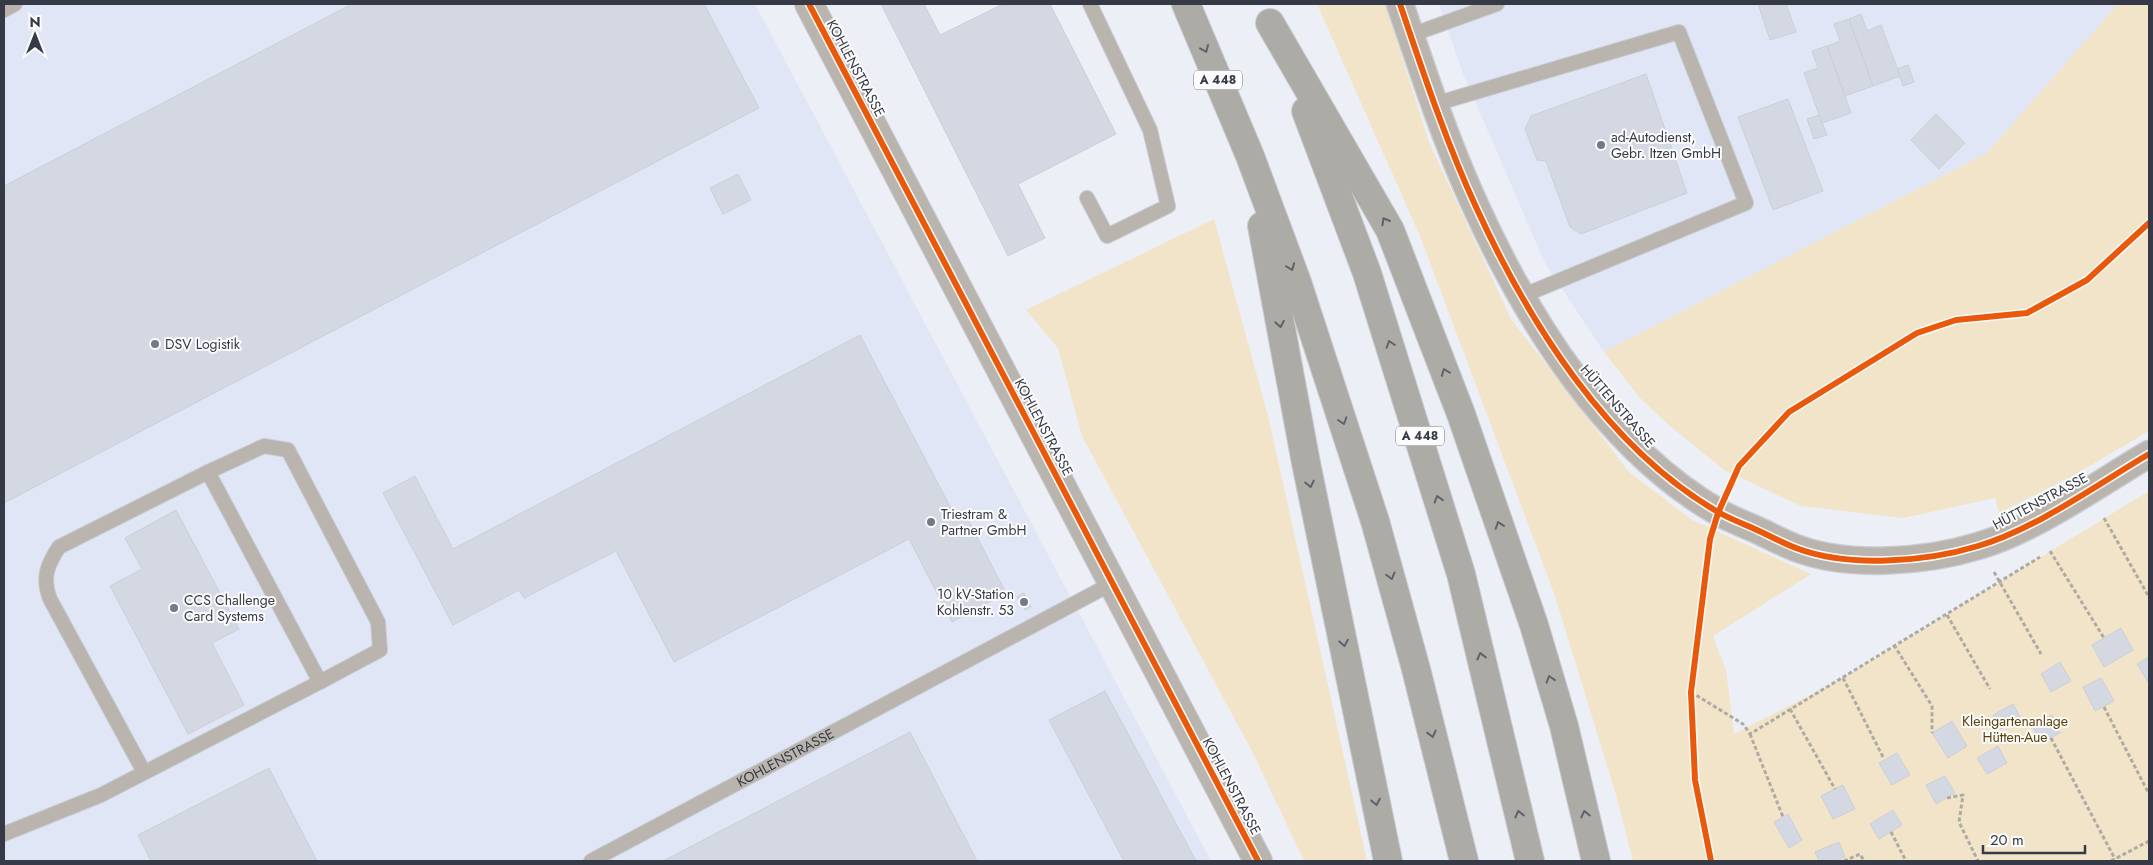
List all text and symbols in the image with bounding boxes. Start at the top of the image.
north arrow [10,10,60,60]
text: N [29,12,41,32]
street label: KOHLENSTRASSE [822,16,890,120]
one-way arrow [1199,44,1209,53]
road number: A 448 [1194,70,1242,90]
place label: ad-Autodienst, Gebr. Itzen GmbH [1611,127,1721,163]
marker: ad-Autodienst, Gebr. Itzen GmbH [1595,139,1607,151]
one-way arrow [1381,217,1391,226]
one-way arrow [1285,262,1296,271]
one-way arrow [1275,320,1285,329]
place label: DSV Logistik [165,334,241,354]
marker: DSV Logistik [149,338,161,350]
one-way arrow [1386,340,1396,349]
street label: HÜTTENSTRASSE [1576,360,1660,452]
one-way arrow [1441,368,1451,377]
street label: KOHLENSTRASSE [1010,375,1078,479]
one-way arrow [1337,417,1347,425]
road number: A 448 [1396,426,1444,446]
street label: HÜTTENSTRASSE [1989,468,2091,534]
one-way arrow [1304,480,1315,489]
one-way arrow [1434,495,1444,504]
place label: Triestram & Partner GmbH [941,504,1026,540]
marker: Triestram & Partner GmbH [925,516,937,528]
one-way arrow [1495,521,1505,530]
one-way arrow [1385,572,1395,580]
place label: 10 kV-Station Kohlenstr. 53 [937,584,1014,620]
place label: CCS Challenge Card Systems [184,590,275,626]
marker: 10 kV-Station Kohlenstr. 53 [1018,596,1030,608]
marker: CCS Challenge Card Systems [168,602,180,614]
one-way arrow [1338,639,1349,647]
one-way arrow [1476,651,1487,660]
one-way arrow [1545,676,1555,684]
park label: Kleingartenanlage Hütten-Aue [1962,711,2068,747]
street label: KOHLENSTRASSE [733,723,837,792]
one-way arrow [1426,729,1437,738]
street label: KOHLENSTRASSE [1198,734,1266,838]
one-way arrow [1370,798,1380,807]
one-way arrow [1514,809,1525,818]
one-way arrow [1580,809,1591,818]
scale bar [1983,822,2086,854]
text: 20 m [1990,829,2024,851]

